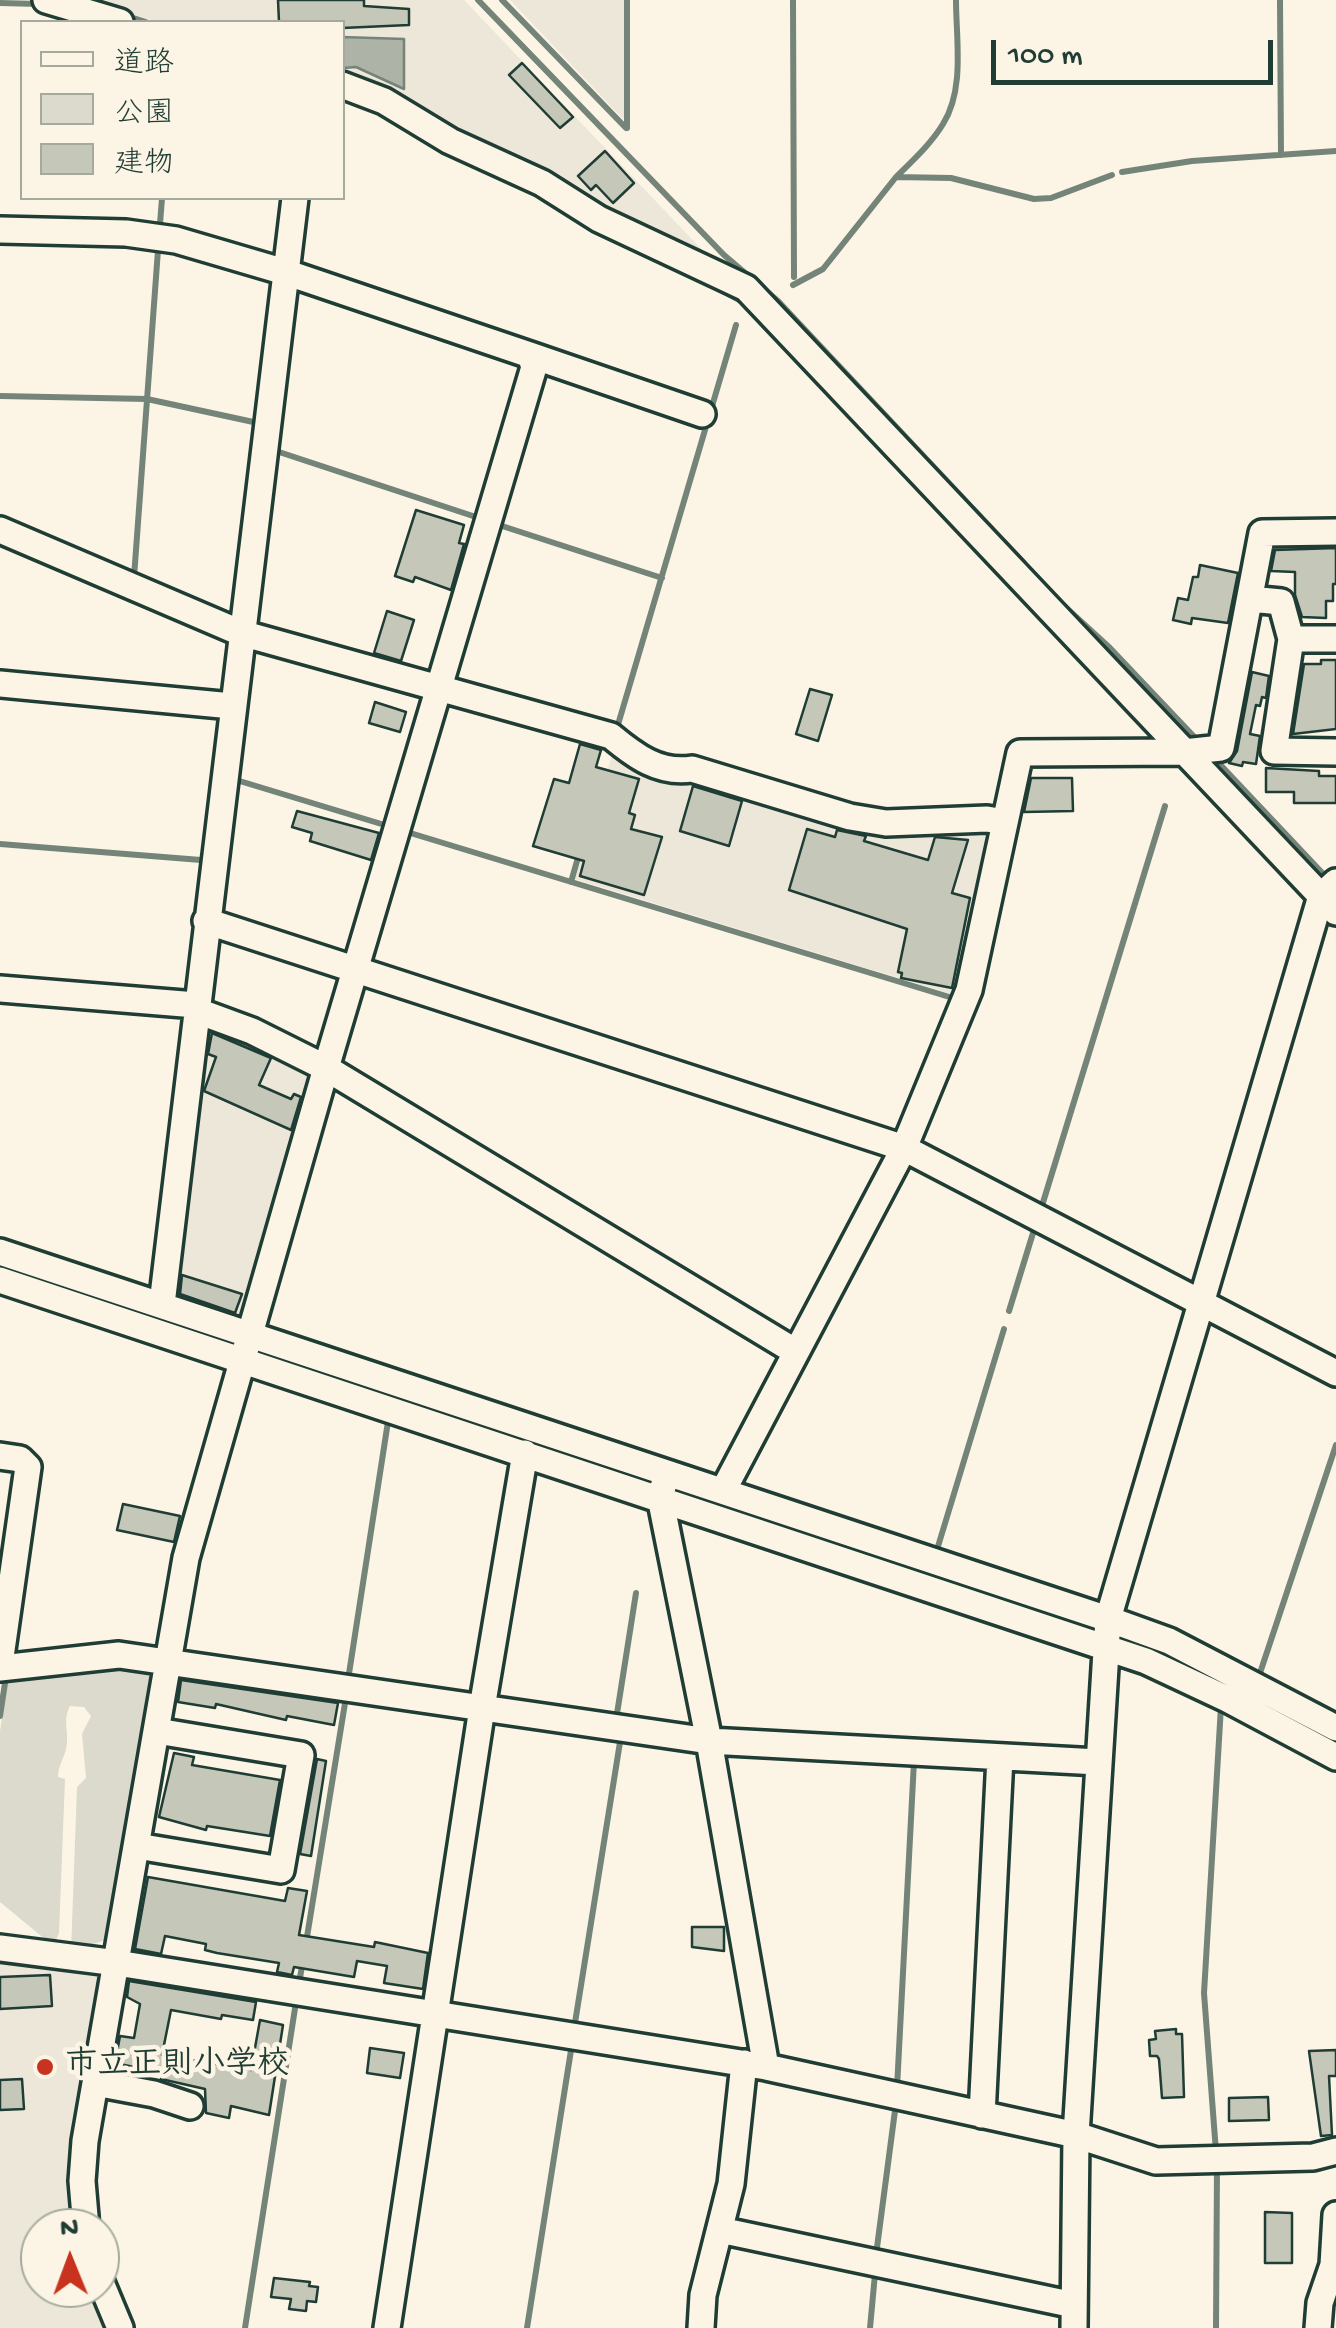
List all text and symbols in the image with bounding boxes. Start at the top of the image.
legend [20,20,345,200]
scale bar [996,20,1278,82]
text: 100 m [1008,40,1083,75]
text: 道路 [114,48,174,83]
text: 公園 [114,98,174,133]
text: 建物 [114,148,174,183]
place label: 市立正則小学校 [65,2048,289,2086]
marker: 市立正則小学校 [34,2056,56,2078]
north arrow [20,2208,120,2308]
text: N [60,2213,79,2246]

